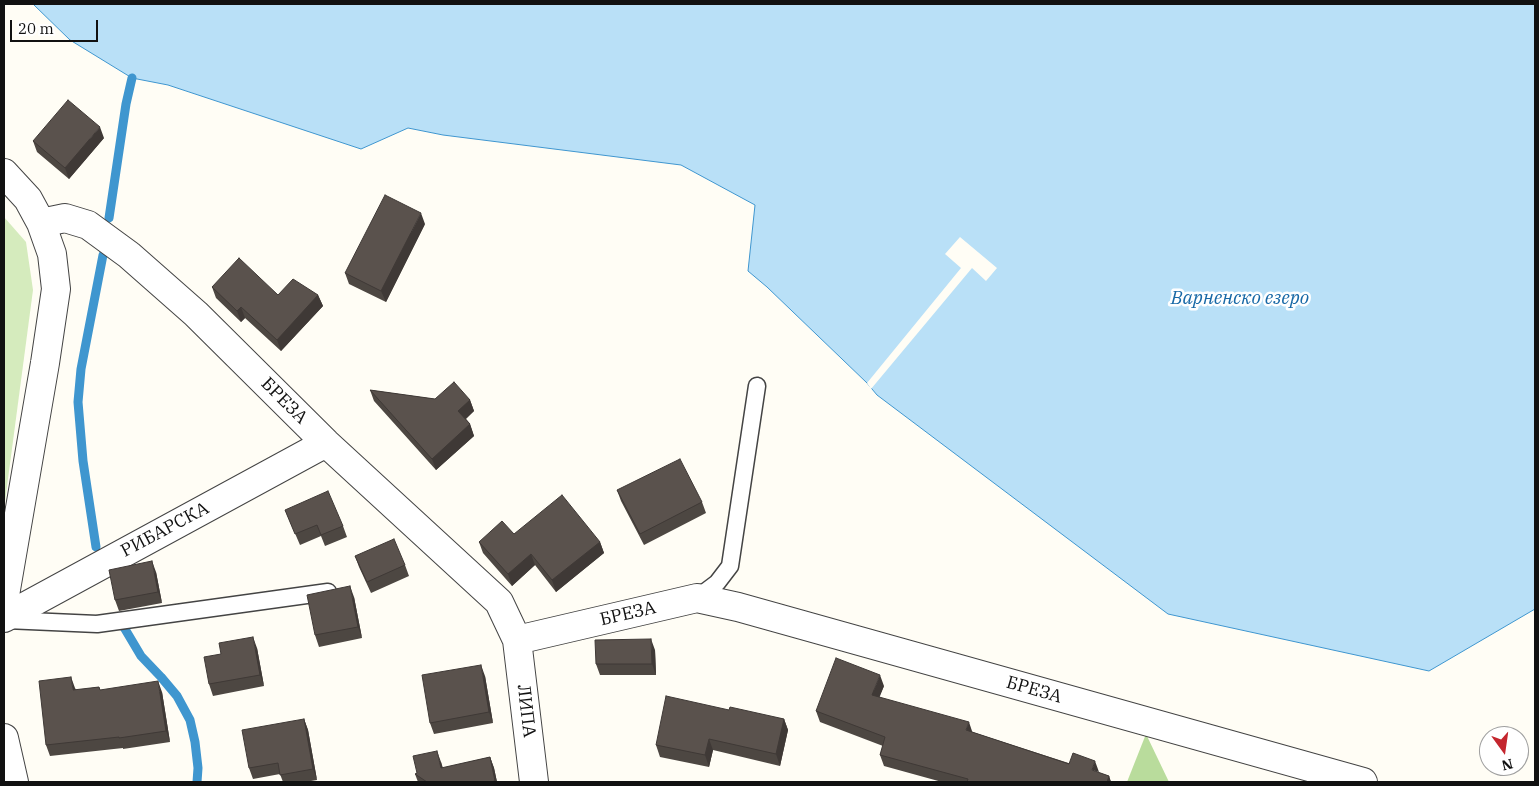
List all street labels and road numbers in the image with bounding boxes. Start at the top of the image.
street label: БРЕЗА [256,373,312,429]
street label: РИБАРСКА [117,498,213,562]
street label: БРЕЗА [598,597,658,631]
street label: БРЕЗА [1004,672,1064,708]
street label: ЛИПА [512,683,540,739]

